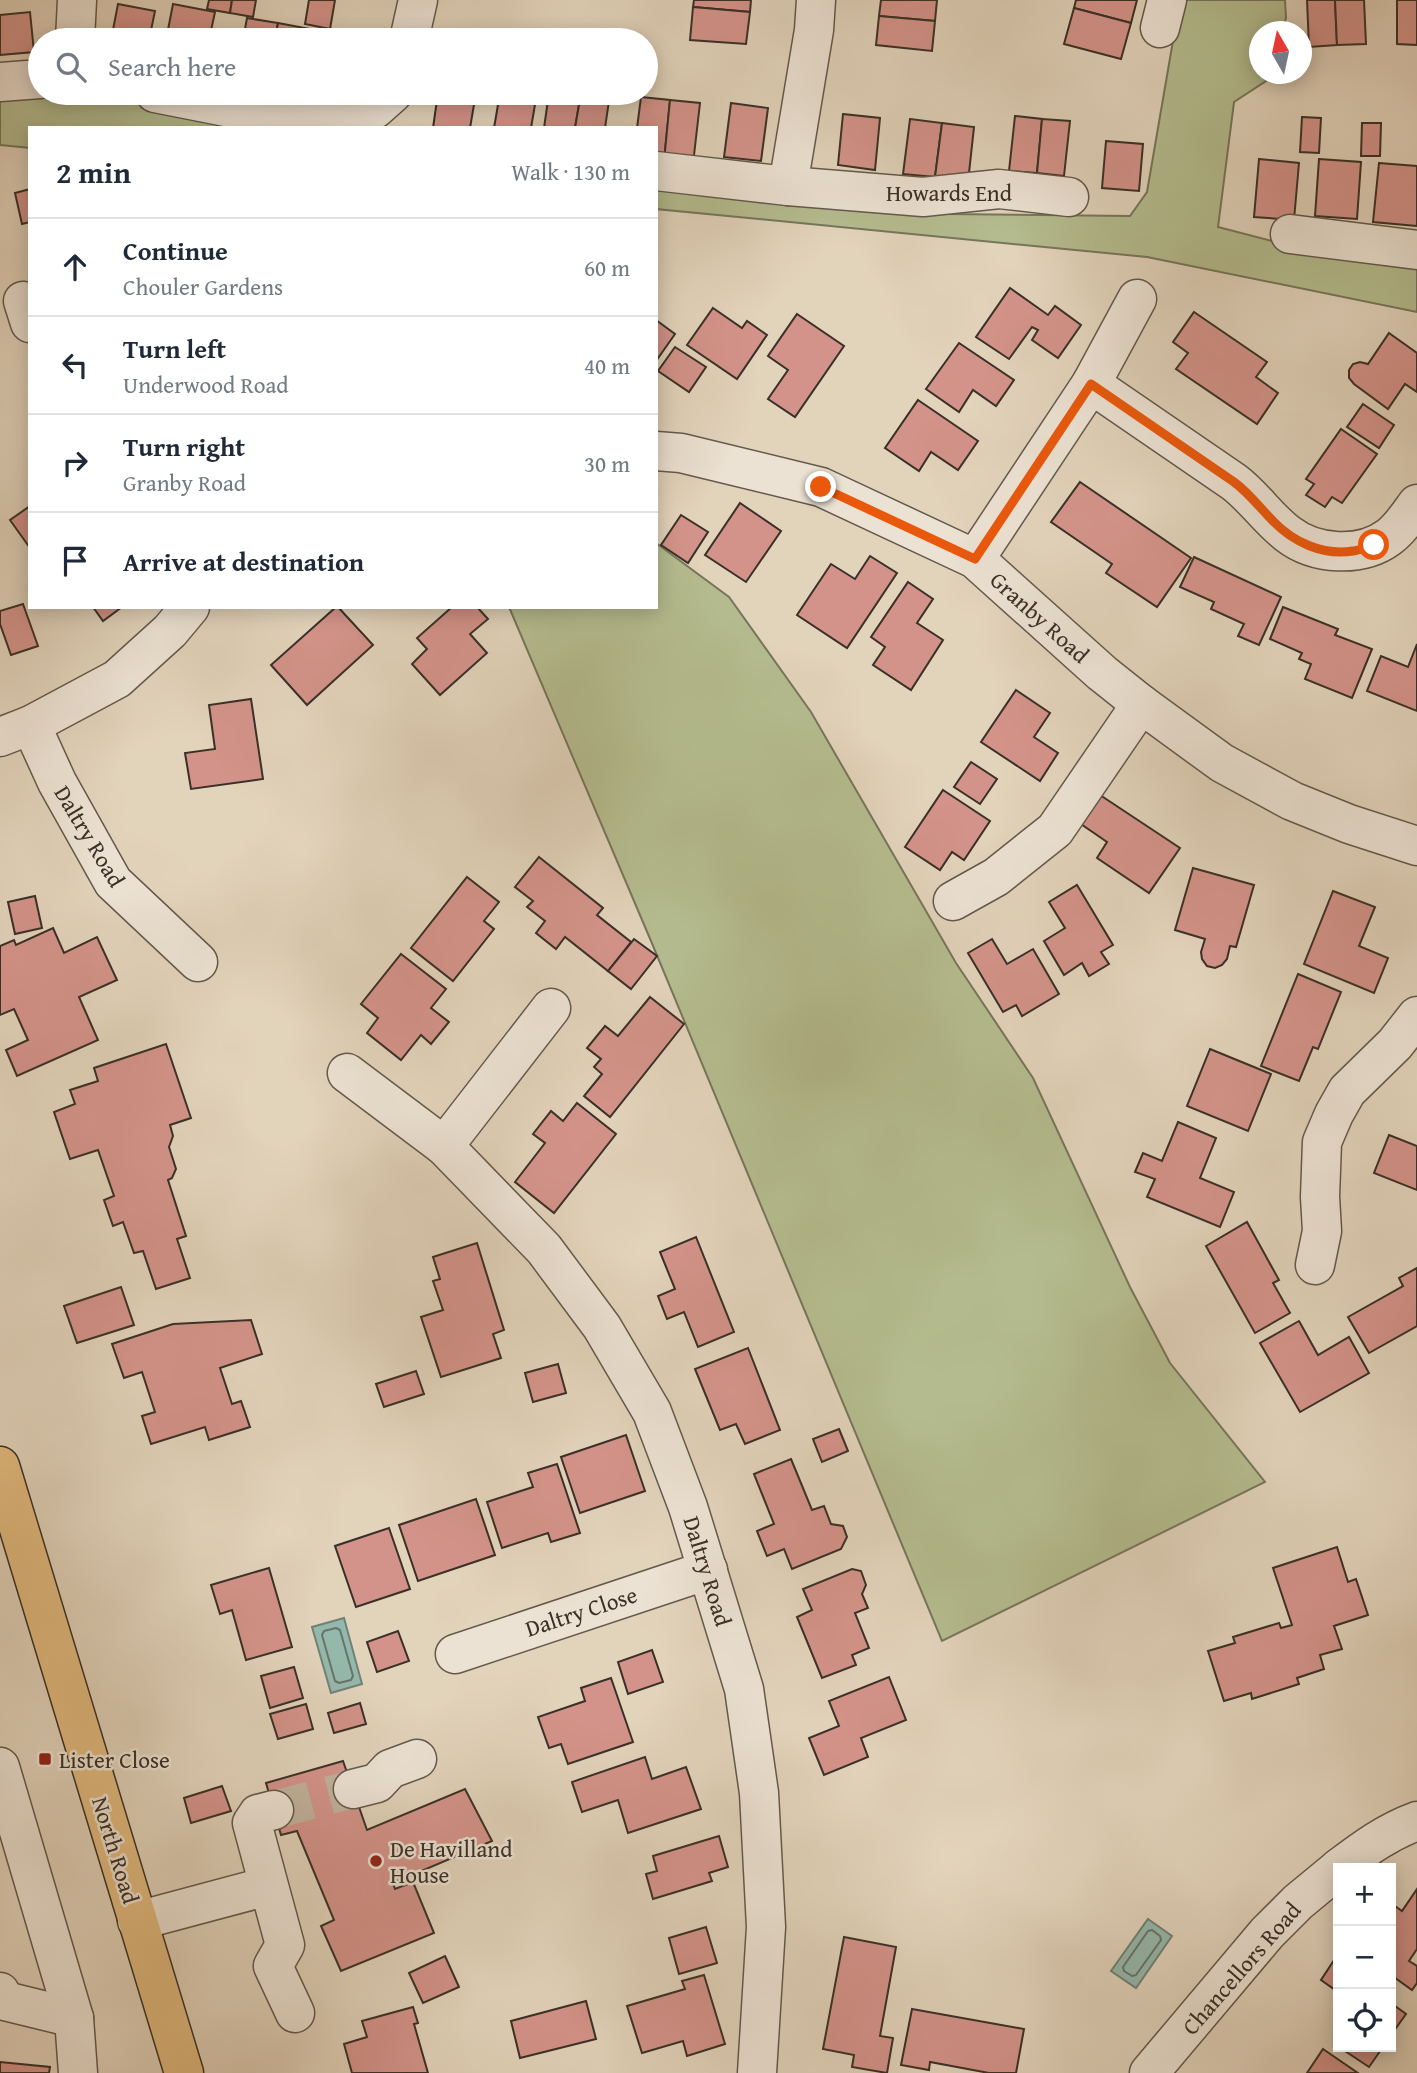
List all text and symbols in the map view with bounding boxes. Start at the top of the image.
north arrow [1249,21,1312,84]
search box [28,28,658,105]
text: Search here [108,47,236,86]
icon: search [52,48,90,86]
text: 2 min [56,150,131,194]
text: Walk · 130 m [511,155,630,188]
street label: Howards End [886,176,1013,209]
text: Continue [123,231,228,270]
icon: ahead [56,248,94,286]
text: 60 m [584,251,630,284]
text: Chouler Gardens [123,270,283,303]
text: Turn left [123,329,226,368]
icon: left [56,346,94,384]
text: 40 m [584,349,630,382]
text: Underwood Road [123,368,289,401]
text: Turn right [123,427,245,466]
icon: right [56,444,94,482]
text: 30 m [584,447,630,480]
text: Granby Road [123,466,246,499]
route end [805,471,836,502]
route start [1358,529,1389,560]
icon: arrive [56,542,94,580]
text: Arrive at destination [123,542,364,581]
street label: Granby Road [983,564,1097,671]
street label: Daltry Road [47,779,134,894]
street label: Daltry Road [676,1512,741,1631]
street label: Daltry Close [521,1577,641,1645]
place label: Lister Close [59,1743,170,1776]
marker: Lister Close [37,1751,53,1767]
street label: North Road [84,1792,148,1908]
place label: De Havilland House [390,1832,513,1891]
marker: De Havilland House [368,1853,384,1869]
map controls [1333,1863,1396,2052]
button: + [1333,1863,1396,1926]
street label: Chancellors Road [1174,1894,1309,2042]
button: − [1333,1926,1396,1989]
button: locate [1333,1989,1396,2052]

